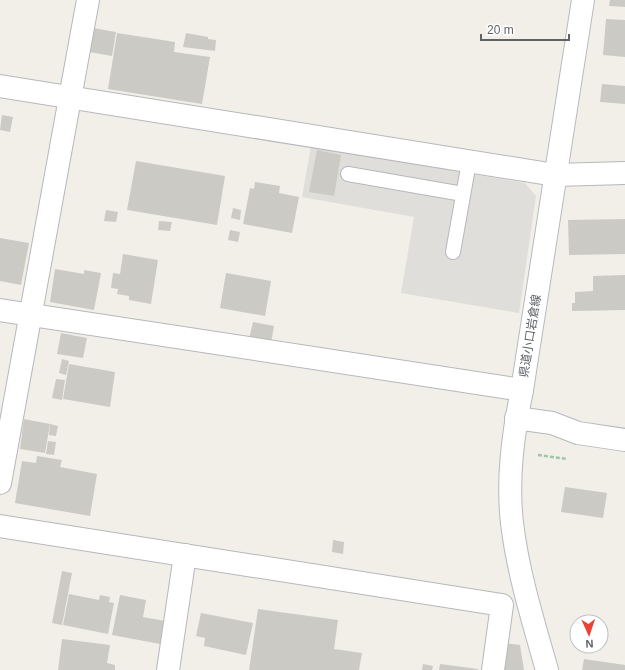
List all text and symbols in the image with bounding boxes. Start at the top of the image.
scale bar [481,16,569,42]
text: 20 m [487,23,514,37]
street label: 県道小口岩倉線 [517,293,543,379]
north arrow [569,614,609,654]
text: N [585,638,594,650]

